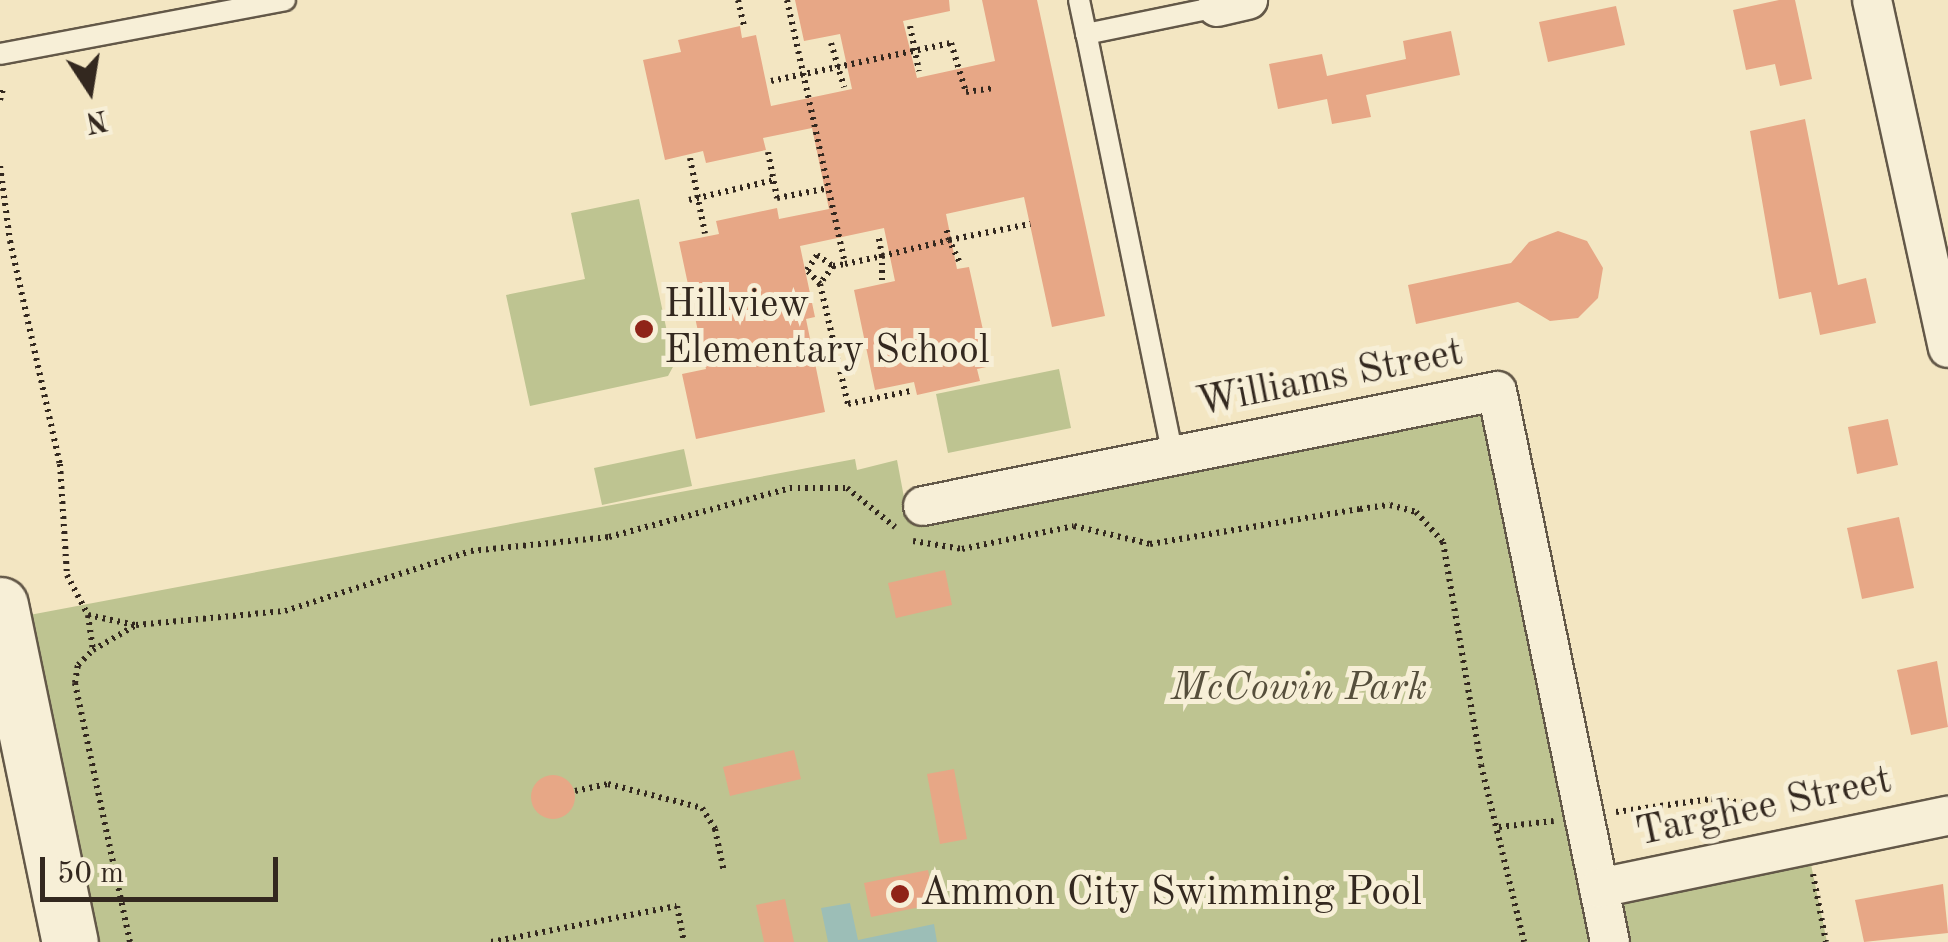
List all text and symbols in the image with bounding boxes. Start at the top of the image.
north arrow [40,40,140,140]
text: N [83,103,110,135]
place label: Hillview Elementary School [664,282,990,376]
marker: Hillview Elementary School [633,318,655,340]
street label: Williams Street [1193,330,1467,428]
park label: McCowin Park [1171,665,1427,713]
street label: Targhee Street [1632,757,1896,859]
scale bar [45,837,282,899]
text: 50 m [57,859,124,889]
place label: Ammon City Swimming Pool [920,870,1422,918]
marker: Ammon City Swimming Pool [889,883,911,905]

